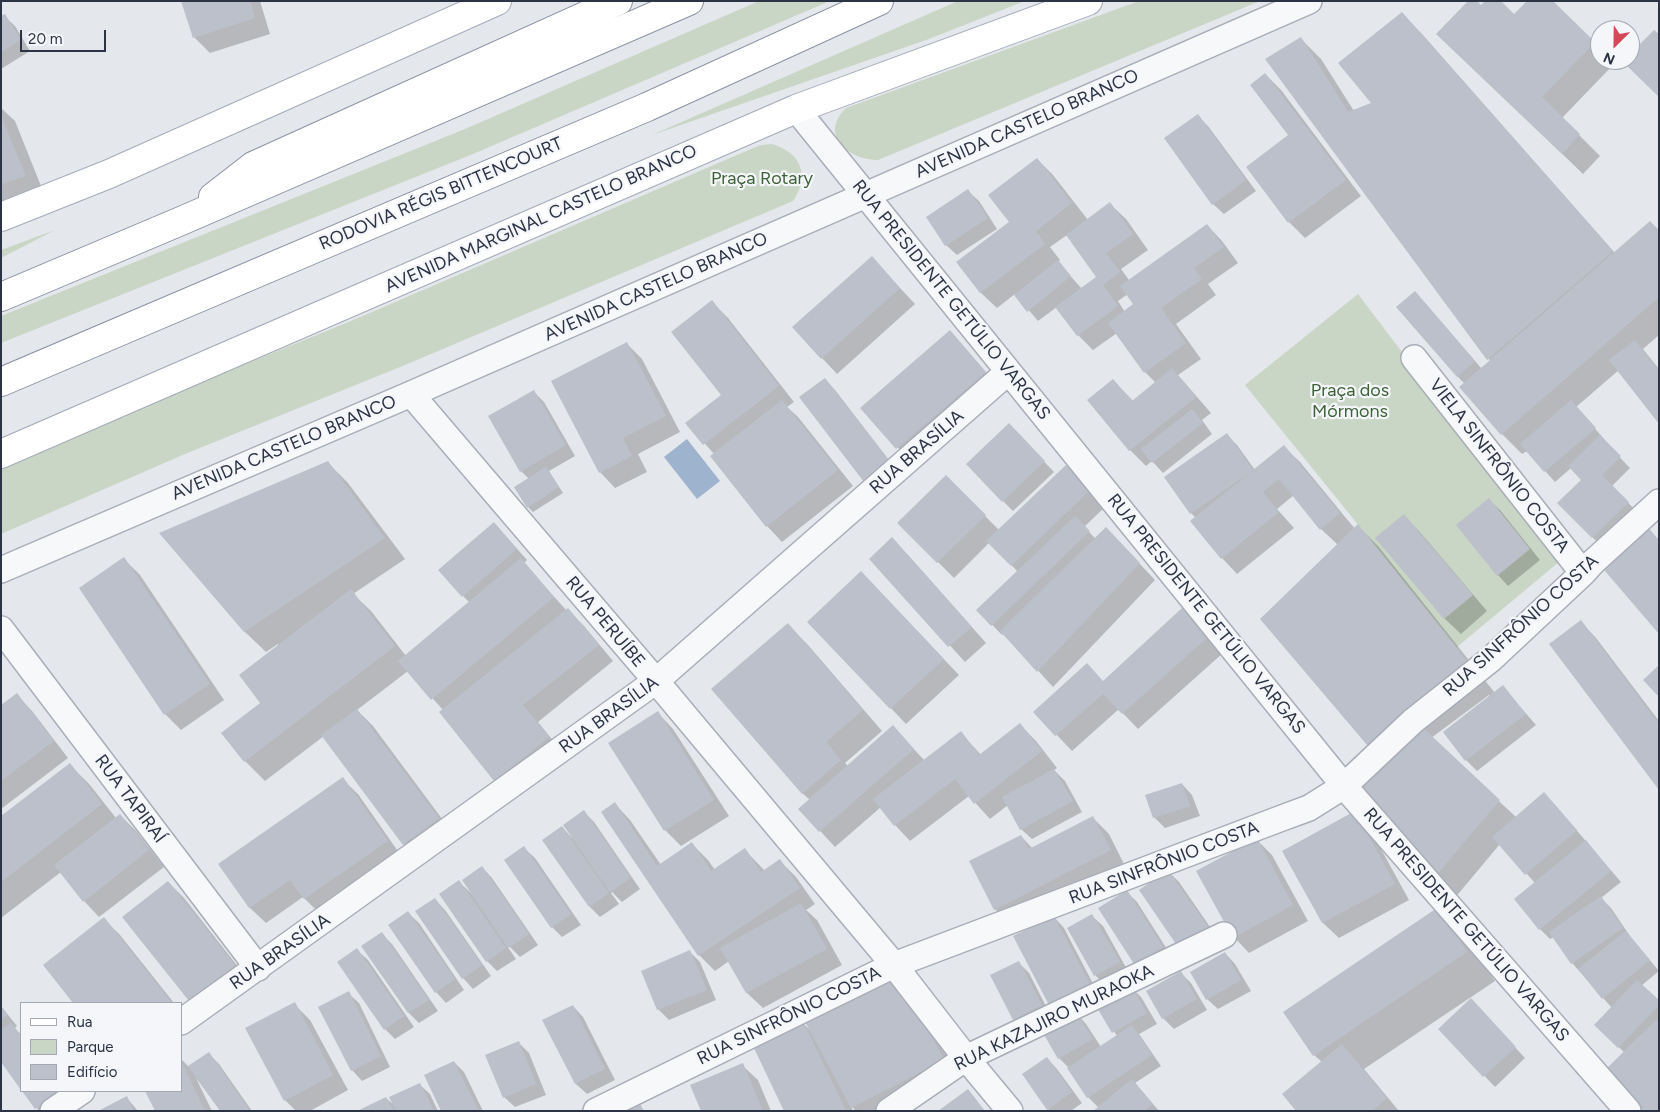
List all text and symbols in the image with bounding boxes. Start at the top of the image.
scale bar [22,20,109,52]
north arrow [1590,20,1640,70]
text: 20 m [28,30,62,48]
text: N [1601,48,1618,68]
street label: AVENIDA CASTELO BRANCO [912,65,1142,183]
street label: RODOVIA RÉGIS BITTENCOURT [316,133,566,255]
street label: AVENIDA MARGINAL CASTELO BRANCO [382,140,700,298]
park label: Praça Rotary [711,168,813,190]
street label: RUA PRESIDENTE GETÚLIO VARGAS [847,176,1055,424]
street label: AVENIDA CASTELO BRANCO [541,228,771,346]
street label: VIELA SINFRÔNIO COSTA [1424,375,1574,557]
park label: Praça dos Mórmons [1311,380,1389,422]
street label: AVENIDA CASTELO BRANCO [168,391,400,505]
street label: RUA BRASÍLIA [866,405,968,499]
street label: RUA PRESIDENTE GETÚLIO VARGAS [1102,490,1310,738]
street label: RUA SINFRÔNIO COSTA [1439,551,1603,701]
street label: RUA PERUÍBE [561,572,649,672]
street label: RUA BRASÍLIA [555,672,663,758]
street label: RUA TAPIRAÍ [90,751,170,847]
street label: RUA PRESIDENTE GETÚLIO VARGAS [1359,804,1573,1046]
street label: RUA SINFRÔNIO COSTA [1066,817,1262,909]
street label: RUA BRASÍLIA [226,909,334,995]
street label: RUA KAZAJIRO MURAOKA [951,960,1157,1076]
street label: RUA SINFRÔNIO COSTA [694,962,884,1070]
legend [20,1002,182,1092]
text: Rua [67,1013,92,1031]
text: Parque [67,1038,114,1056]
text: Edifício [67,1063,117,1081]

